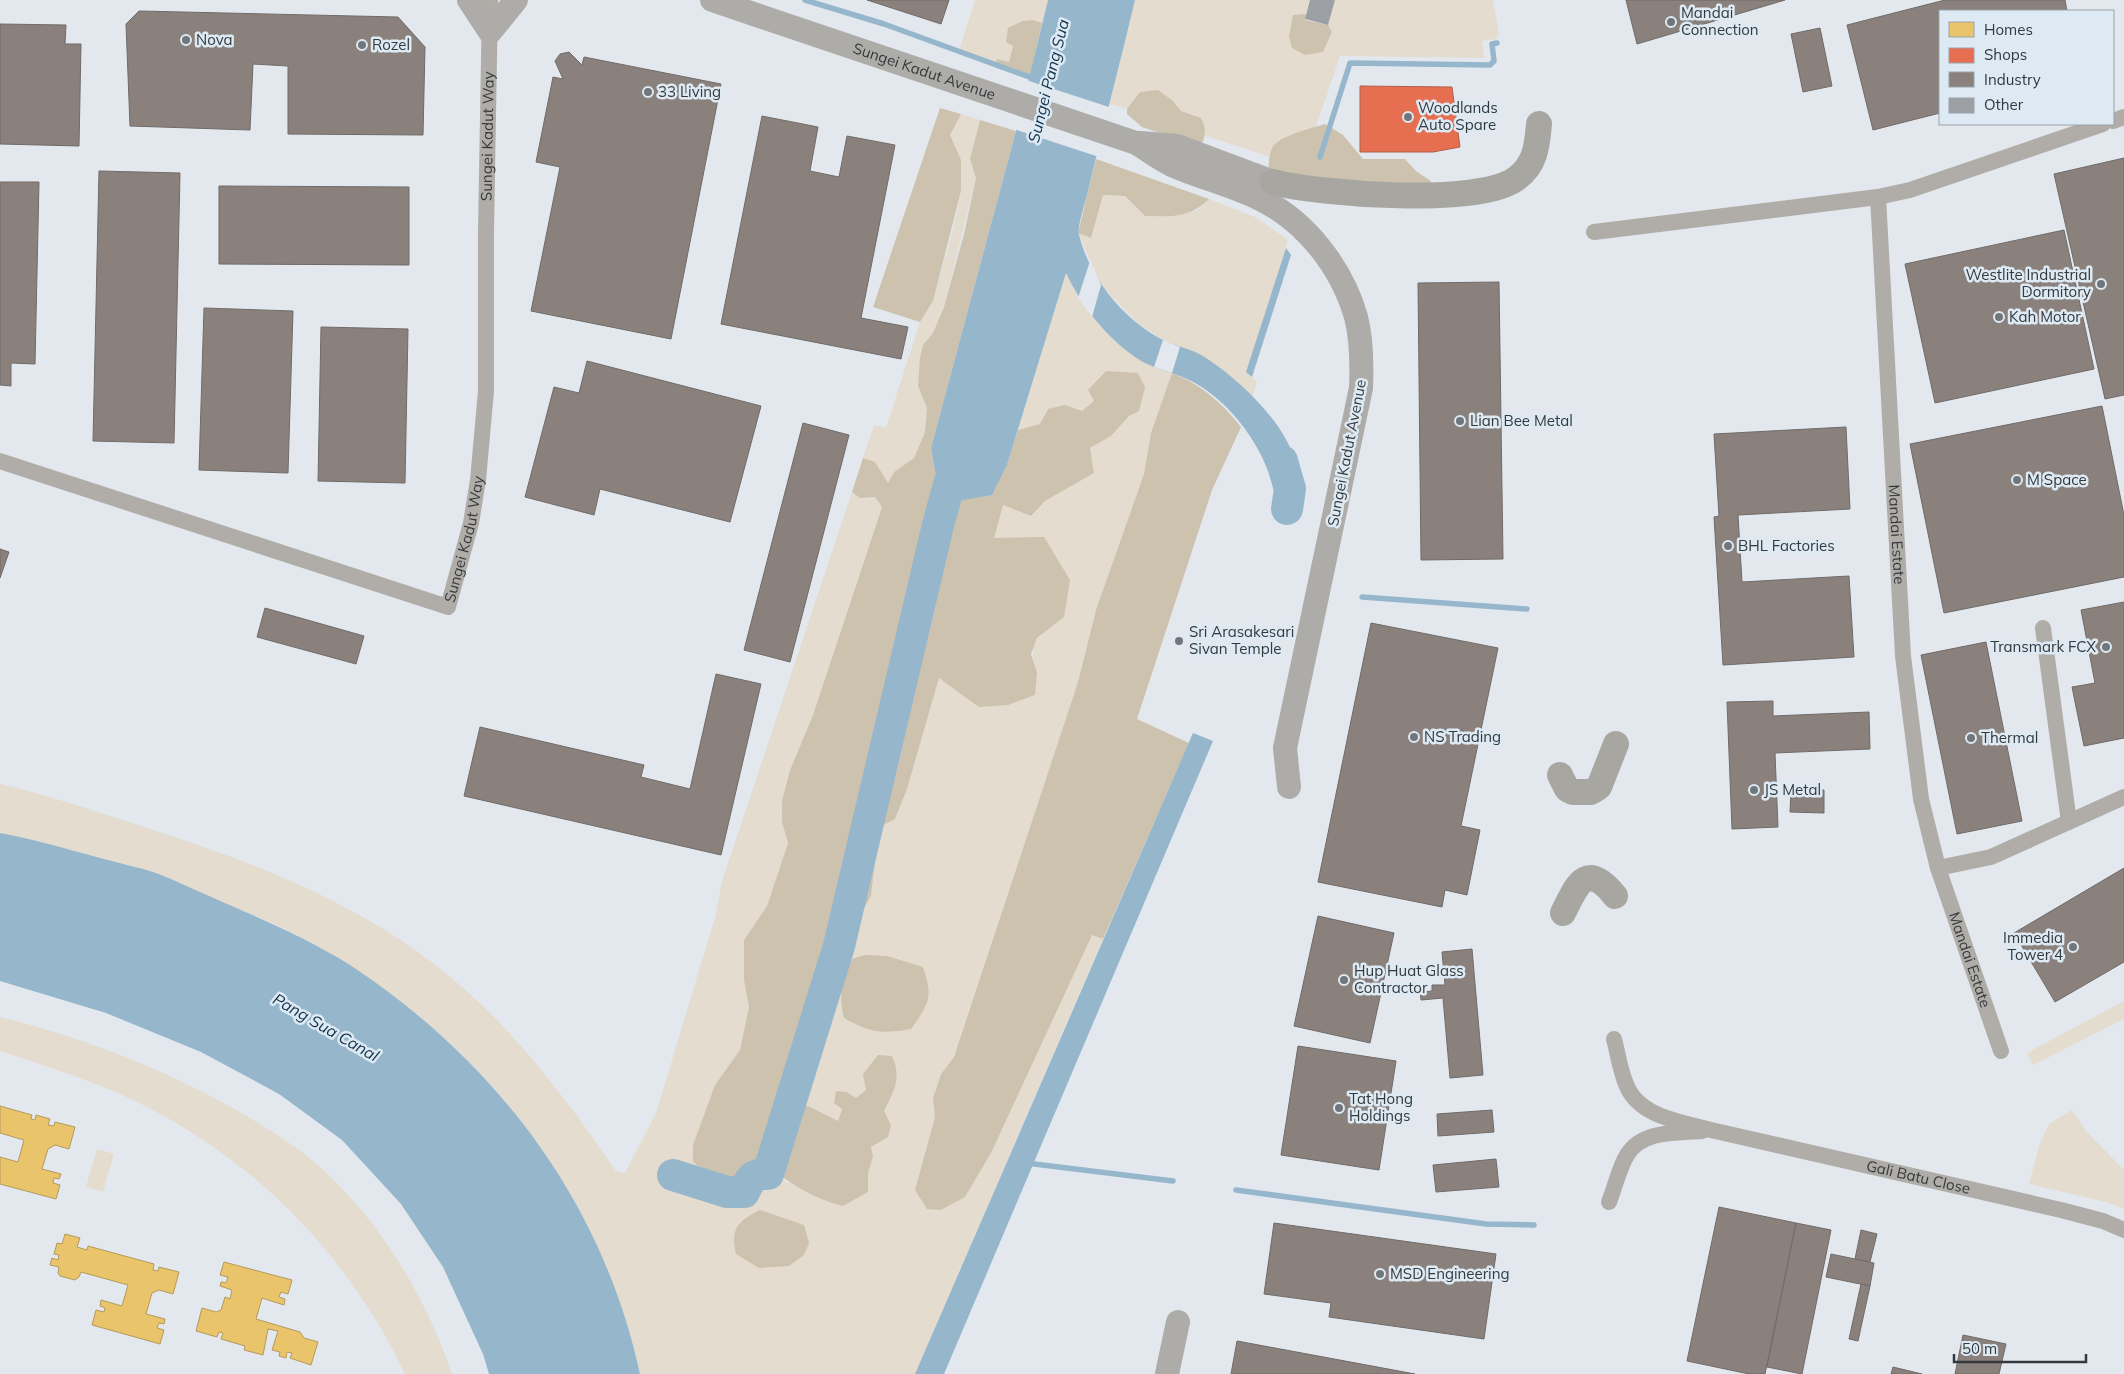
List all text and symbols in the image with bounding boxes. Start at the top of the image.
place label: Mandai Connection [1681,3,1759,39]
legend [1939,10,2114,125]
marker: Mandai Connection [1665,16,1677,28]
water label: Sungei Pang Sua [1023,17,1073,145]
text: Homes [1984,20,2033,39]
place label: Nova [196,30,232,49]
marker: Nova [180,34,192,46]
place label: Rozel [372,35,410,54]
street label: Sungei Kadut Avenue [851,38,998,104]
marker: Rozel [356,39,368,51]
text: Shops [1984,45,2027,64]
text: Industry [1984,70,2041,89]
street label: Sungei Kadut Way [477,71,498,201]
place label: 33 Living [658,82,721,101]
marker: 33 Living [642,86,654,98]
text: Other [1984,95,2024,114]
place label: Woodlands Auto Spare [1418,98,1498,134]
marker: Woodlands Auto Spare [1402,111,1414,123]
place label: Westlite Industrial Dormitory [1966,265,2091,301]
marker: Westlite Industrial Dormitory [2095,278,2107,290]
place label: Kah Motor [2009,307,2081,326]
marker: Kah Motor [1993,311,2005,323]
street label: Sungei Kadut Avenue [1323,378,1370,528]
place label: Lian Bee Metal [1470,411,1573,430]
marker: Lian Bee Metal [1454,415,1466,427]
place label: M Space [2027,470,2087,489]
street label: Sungei Kadut Way [440,474,488,605]
marker: M Space [2011,474,2023,486]
street label: Mandai Estate [1885,484,1909,585]
place label: BHL Factories [1738,536,1835,555]
marker: BHL Factories [1722,540,1734,552]
place label: Sri Arasakesari Sivan Temple [1189,622,1294,658]
marker: Sri Arasakesari Sivan Temple [1173,635,1185,647]
place label: Transmark FCX [1990,637,2096,656]
marker: Transmark FCX [2100,641,2112,653]
place label: NS Trading [1424,727,1501,746]
place label: Thermal [1981,728,2038,747]
marker: NS Trading [1408,731,1420,743]
marker: Thermal [1965,732,1977,744]
place label: JS Metal [1764,780,1821,799]
marker: JS Metal [1748,784,1760,796]
street label: Mandai Estate [1945,909,1995,1010]
place label: Immedia Tower 4 [2003,928,2063,964]
marker: Immedia Tower 4 [2067,941,2079,953]
place label: Hup Huat Glass Contractor [1354,961,1464,997]
marker: Hup Huat Glass Contractor [1338,974,1350,986]
water label: Pang Sua Canal [270,989,383,1065]
place label: Tat Hong Holdings [1349,1089,1413,1125]
marker: Tat Hong Holdings [1333,1102,1345,1114]
street label: Gali Batu Close [1865,1156,1972,1198]
place label: MSD Engineering [1390,1264,1510,1283]
marker: MSD Engineering [1374,1268,1386,1280]
scale bar [1954,1332,2086,1364]
text: 50 m [1962,1339,1997,1358]

